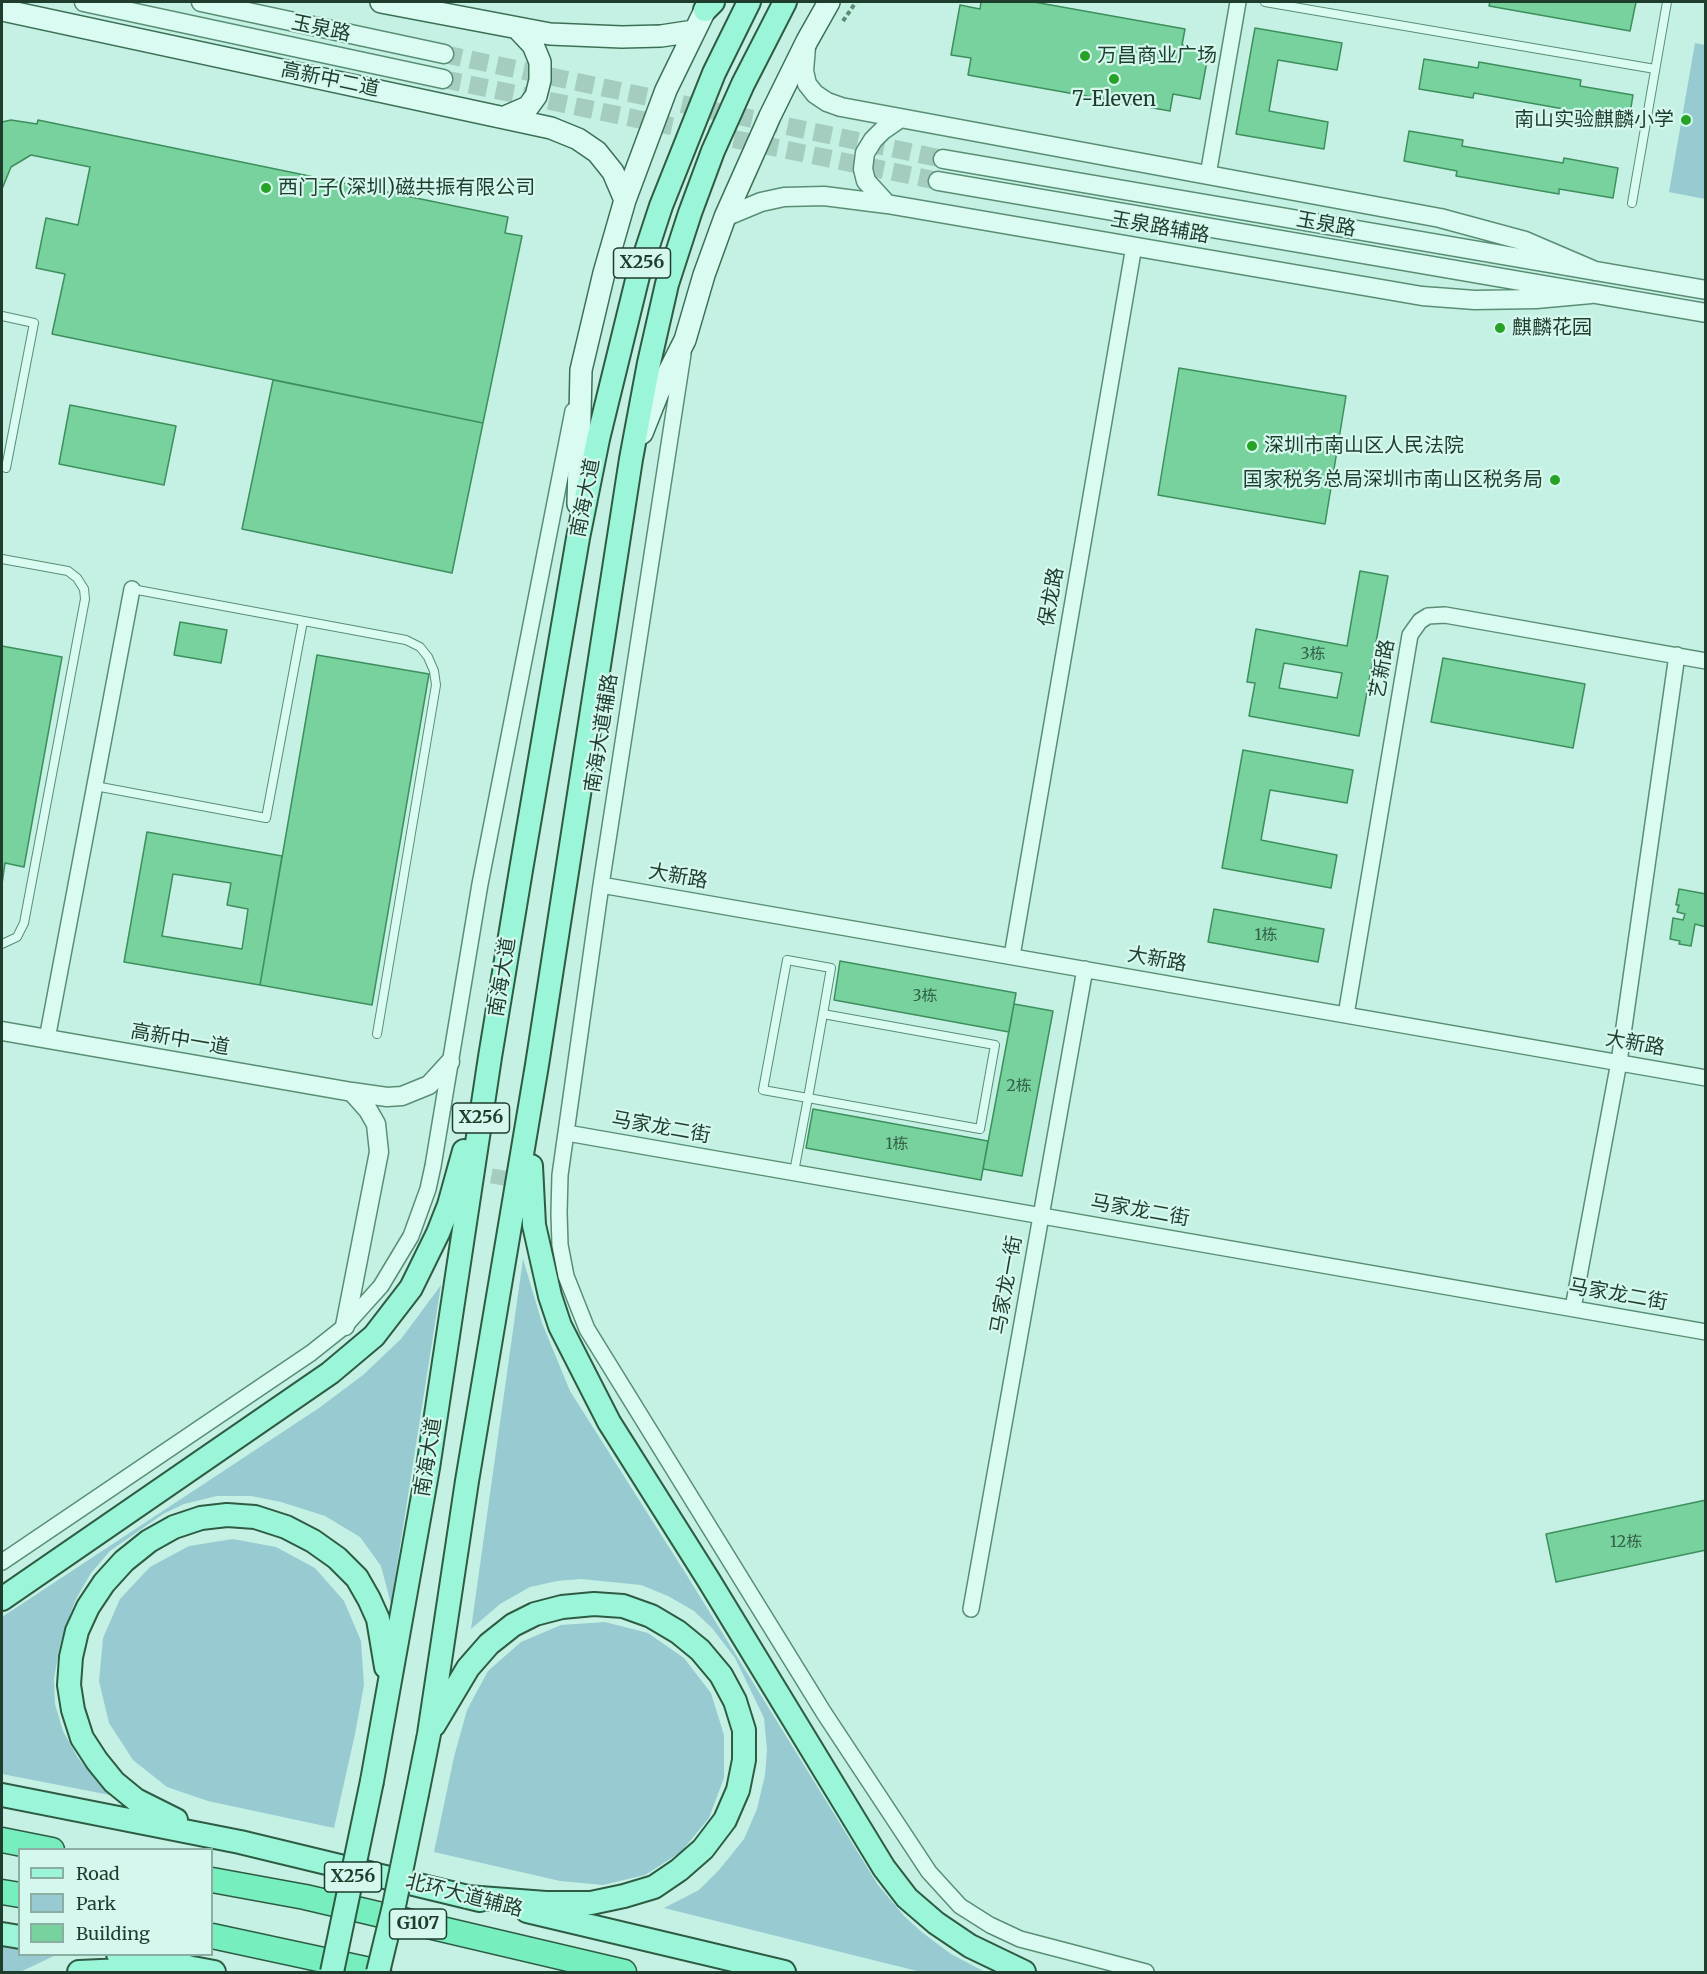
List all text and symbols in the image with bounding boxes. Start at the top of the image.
street label: 玉泉路 [289,11,353,47]
place label: 万昌商业广场 [1097,44,1217,68]
marker: 万昌商业广场 [1078,49,1092,63]
street label: 高新中二道 [279,58,381,102]
marker: 7-Eleven [1107,72,1121,86]
place label: 7-Eleven [1072,88,1156,112]
place label: 南山实验麒麟小学 [1514,108,1674,132]
marker: 南山实验麒麟小学 [1679,113,1693,127]
place label: 西门子(深圳)磁共振有限公司 [278,176,535,200]
marker: 西门子(深圳)磁共振有限公司 [259,181,273,195]
street label: 玉泉路辅路 [1109,207,1211,249]
street label: 玉泉路 [1294,208,1358,242]
road number: X256 [614,248,670,278]
place label: 麒麟花园 [1512,316,1592,340]
marker: 麒麟花园 [1493,321,1507,335]
place label: 深圳市南山区人民法院 [1264,434,1464,458]
marker: 深圳市南山区人民法院 [1245,439,1259,453]
street label: 南海大道 [567,456,605,540]
place label: 国家税务总局深圳市南山区税务局 [1243,468,1543,492]
marker: 国家税务总局深圳市南山区税务局 [1548,473,1562,487]
street label: 保龙路 [1035,565,1069,629]
street label: 艺新路 [1366,637,1400,701]
house number: 3栋 [1300,644,1326,664]
street label: 南海大道辅路 [581,672,623,794]
street label: 大新路 [646,860,710,894]
house number: 1栋 [1254,925,1278,945]
street label: 南海大道 [485,936,521,1018]
street label: 大新路 [1125,943,1189,977]
house number: 3栋 [912,986,938,1006]
street label: 高新中一道 [129,1019,231,1061]
street label: 大新路 [1603,1027,1667,1061]
house number: 2栋 [1006,1076,1032,1096]
road number: X256 [452,1103,510,1133]
street label: 马家龙二街 [610,1107,712,1149]
house number: 1栋 [885,1134,909,1154]
street label: 马家龙二街 [1089,1190,1191,1232]
street label: 马家龙一街 [986,1234,1028,1336]
street label: 马家龙二街 [1567,1274,1669,1316]
street label: 南海大道 [411,1416,447,1498]
house number: 12栋 [1610,1532,1642,1552]
legend [18,1848,213,1956]
text: Road [76,1862,120,1885]
road number: X256 [324,1862,382,1892]
street label: 北环大道辅路 [403,1870,525,1922]
text: Park [76,1892,116,1915]
road number: G107 [390,1909,446,1939]
text: Building [76,1922,150,1945]

